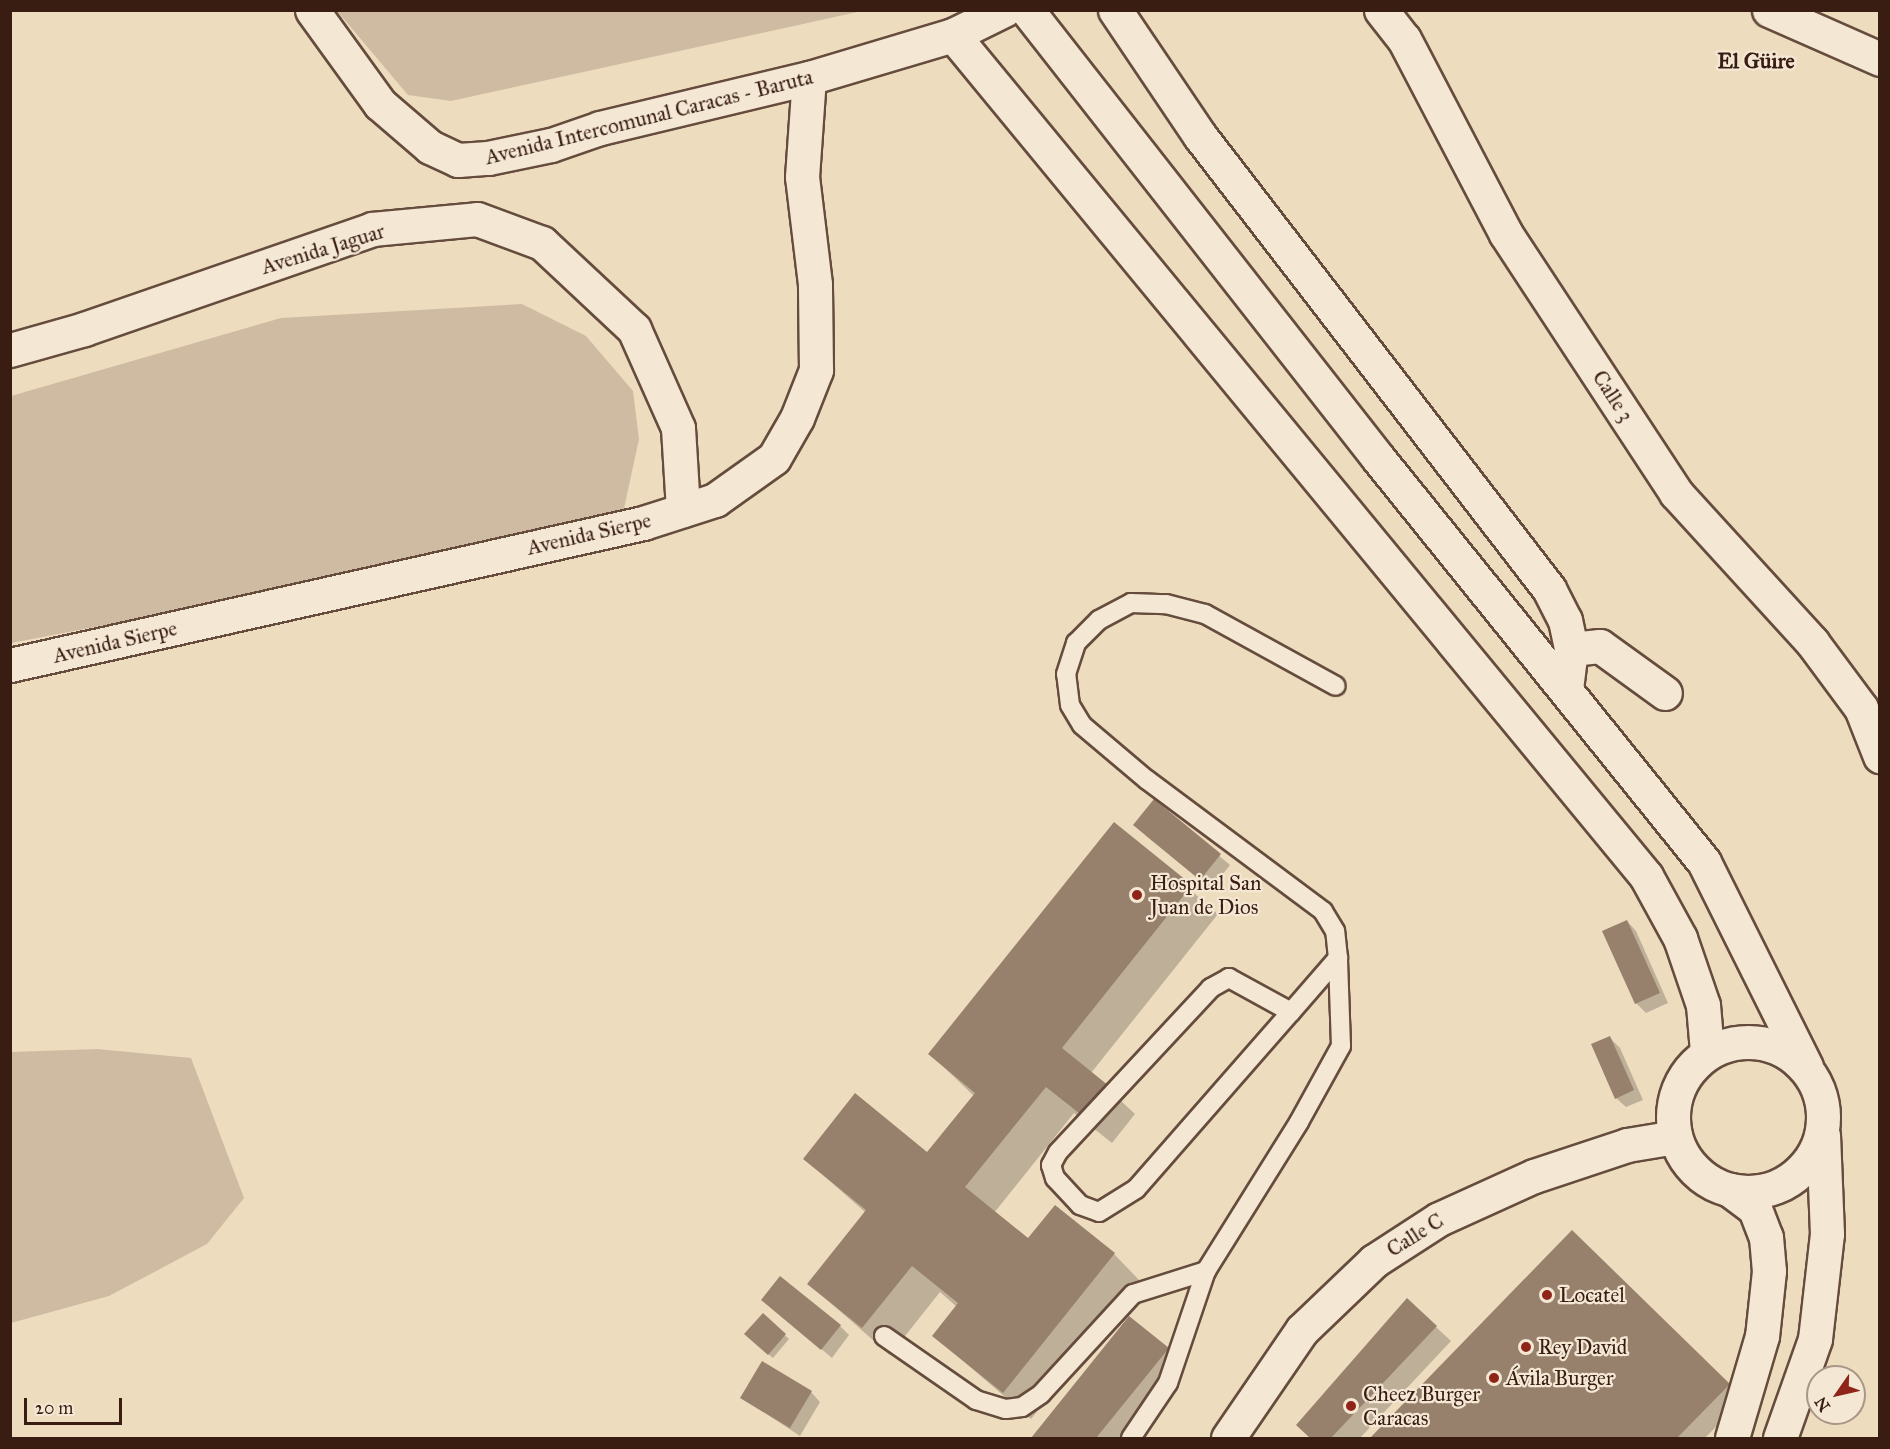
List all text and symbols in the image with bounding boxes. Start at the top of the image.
district label: El Güire [1717,48,1795,74]
street label: Avenida Intercomunal Caracas - Baruta [482,64,816,170]
street label: Avenida Jaguar [258,218,388,280]
street label: Calle 3 [1587,366,1639,426]
street label: Avenida Sierpe [525,507,653,561]
street label: Avenida Sierpe [51,615,179,669]
place label: Hospital San Juan de Dios [1150,870,1261,920]
marker: Hospital San Juan de Dios [1128,886,1146,904]
street label: Calle C [1382,1208,1448,1262]
place label: Locatel [1559,1282,1625,1308]
marker: Locatel [1540,1288,1554,1302]
place label: Rey David [1538,1334,1627,1360]
marker: Rey David [1519,1340,1533,1354]
place label: Ávila Burger [1506,1365,1614,1391]
north arrow [1806,1365,1866,1425]
marker: Ávila Burger [1487,1371,1501,1385]
place label: Cheez Burger Caracas [1363,1381,1480,1431]
scale bar [27,1386,124,1424]
text: N [1811,1393,1834,1415]
text: 20 m [35,1397,73,1419]
marker: Cheez Burger Caracas [1344,1399,1358,1413]

